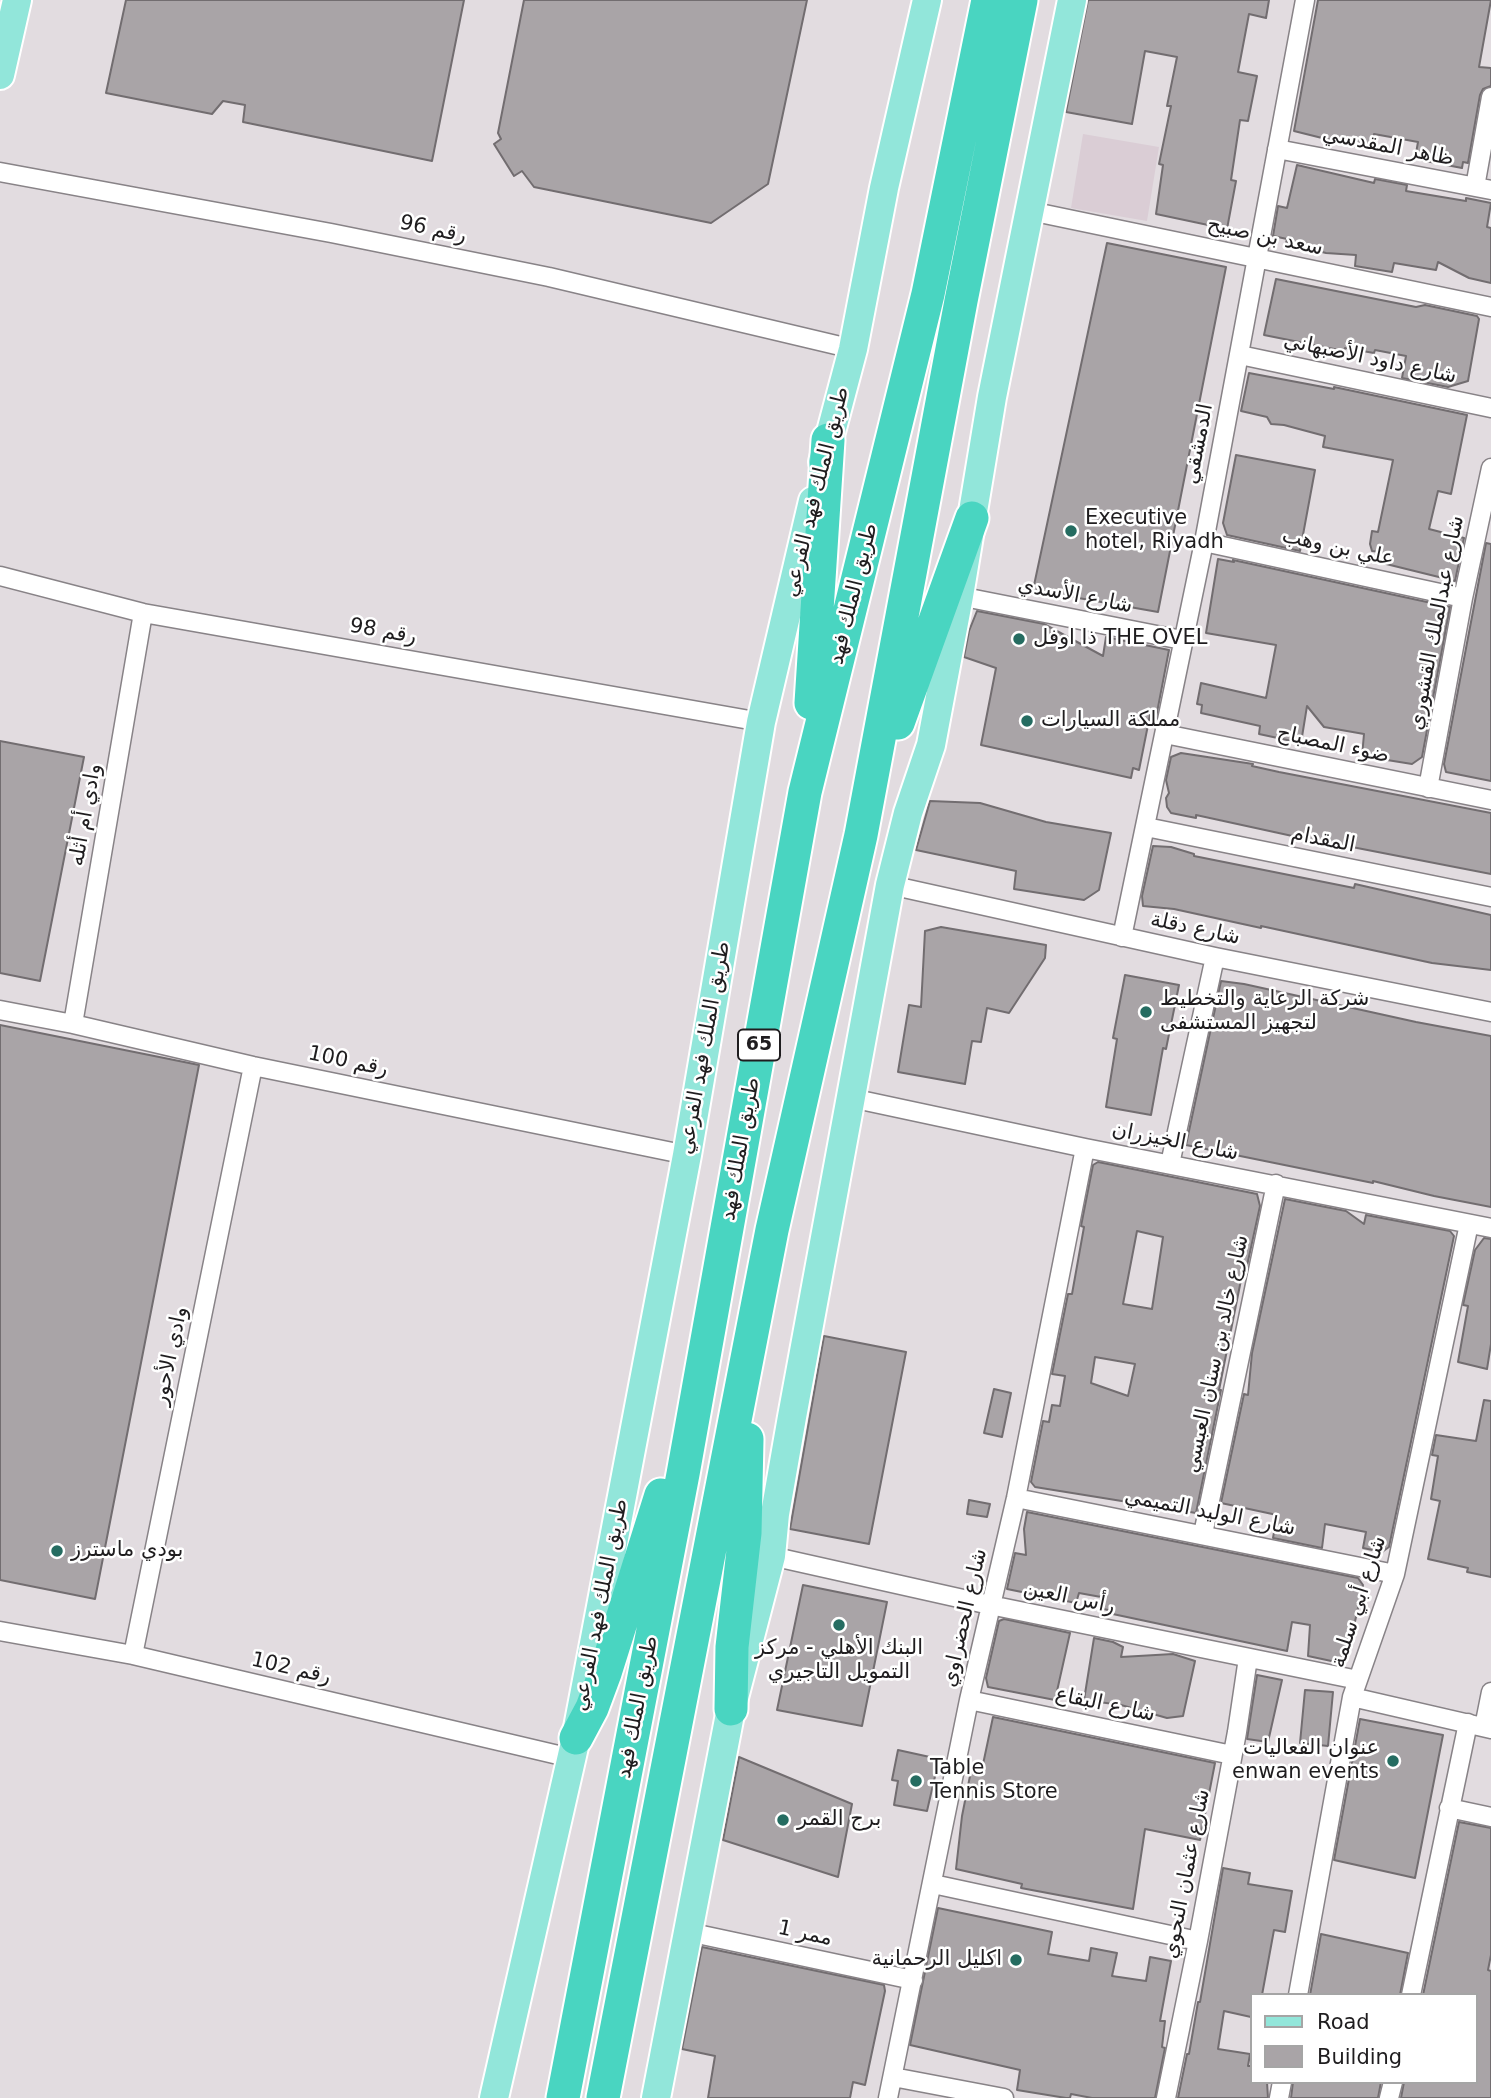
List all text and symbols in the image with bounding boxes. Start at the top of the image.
street label: ظاهر المقدسي [1320,122,1456,172]
street label: رقم 96 [397,211,469,249]
street label: سعد بن صبيح [1205,212,1325,262]
street label: شارع داود الأصبهاني [1281,328,1459,390]
street label: طريق الملك فهد الفرعي [779,384,855,600]
street label: الدمشقي [1179,402,1219,486]
place label: Executive hotel, Riyadh [1085,506,1224,556]
street label: شارع عبدالملك القشوري [1404,514,1470,732]
street label: طريق الملك فهد [824,521,884,667]
marker: Executive hotel, Riyadh [1063,523,1079,539]
street label: علي بن وهب [1280,524,1396,572]
street label: شارع الأسدي [1016,573,1134,619]
street label: رقم 98 [348,614,418,650]
place label: ذا اوفل THE OVEL [1033,626,1208,652]
marker: ذا اوفل THE OVEL [1011,631,1027,647]
place label: مملكة السيارات [1041,708,1180,734]
marker: مملكة السيارات [1019,713,1035,729]
street label: ضوء المصباح [1275,721,1391,769]
street label: وادي أم أثله [65,762,107,868]
street label: المقدام [1289,821,1357,859]
street label: شارع دقلة [1148,907,1242,951]
street label: طريق الملك فهد الفرعي [674,939,736,1157]
place label: شركة الرعاية والتخطيط لتجهيز المستشفى [1160,987,1369,1037]
marker: شركة الرعاية والتخطيط لتجهيز المستشفى [1138,1004,1154,1020]
road number: 65 [738,1030,780,1060]
street label: رقم 100 [306,1041,390,1083]
street label: طريق الملك فهد [716,1076,766,1222]
street label: شارع الخيزران [1110,1117,1240,1167]
street label: شارع خالد بن سنان العبسي [1179,1233,1255,1475]
street label: وادي الأحور [148,1304,194,1408]
street label: شارع الوليد التميمي [1122,1484,1298,1542]
street label: طريق الملك فهد الفرعي [568,1497,634,1713]
street label: شارع أبي سلمة [1326,1533,1392,1671]
place label: بودي ماسترز [71,1538,183,1564]
marker: بودي ماسترز [49,1543,65,1559]
street label: شارع الحضراوي [937,1546,993,1690]
street label: رأس العين [1021,1576,1117,1620]
marker: البنك الأهلي - مركز التمويل التاجيري [831,1617,847,1633]
street label: طريق الملك فهد [612,1634,664,1780]
place label: البنك الأهلي - مركز التمويل التاجيري [755,1636,923,1686]
street label: رقم 102 [249,1648,333,1690]
street label: شارع البقاع [1053,1682,1157,1728]
place label: عنوان الفعاليات enwan events [1232,1736,1379,1786]
marker: عنوان الفعاليات enwan events [1385,1753,1401,1769]
place label: Table Tennis Store [930,1756,1058,1806]
marker: Table Tennis Store [908,1773,924,1789]
street label: شارع عثمان النحوي [1158,1787,1216,1961]
place label: برج القمر [797,1807,881,1833]
marker: برج القمر [775,1812,791,1828]
street label: ممر 1 [775,1916,835,1952]
place label: اكليل الرحمانية [872,1947,1002,1973]
marker: اكليل الرحمانية [1008,1952,1024,1968]
legend [1250,1993,1477,2084]
text: Road [1317,2010,1370,2034]
text: Building [1317,2045,1402,2069]

